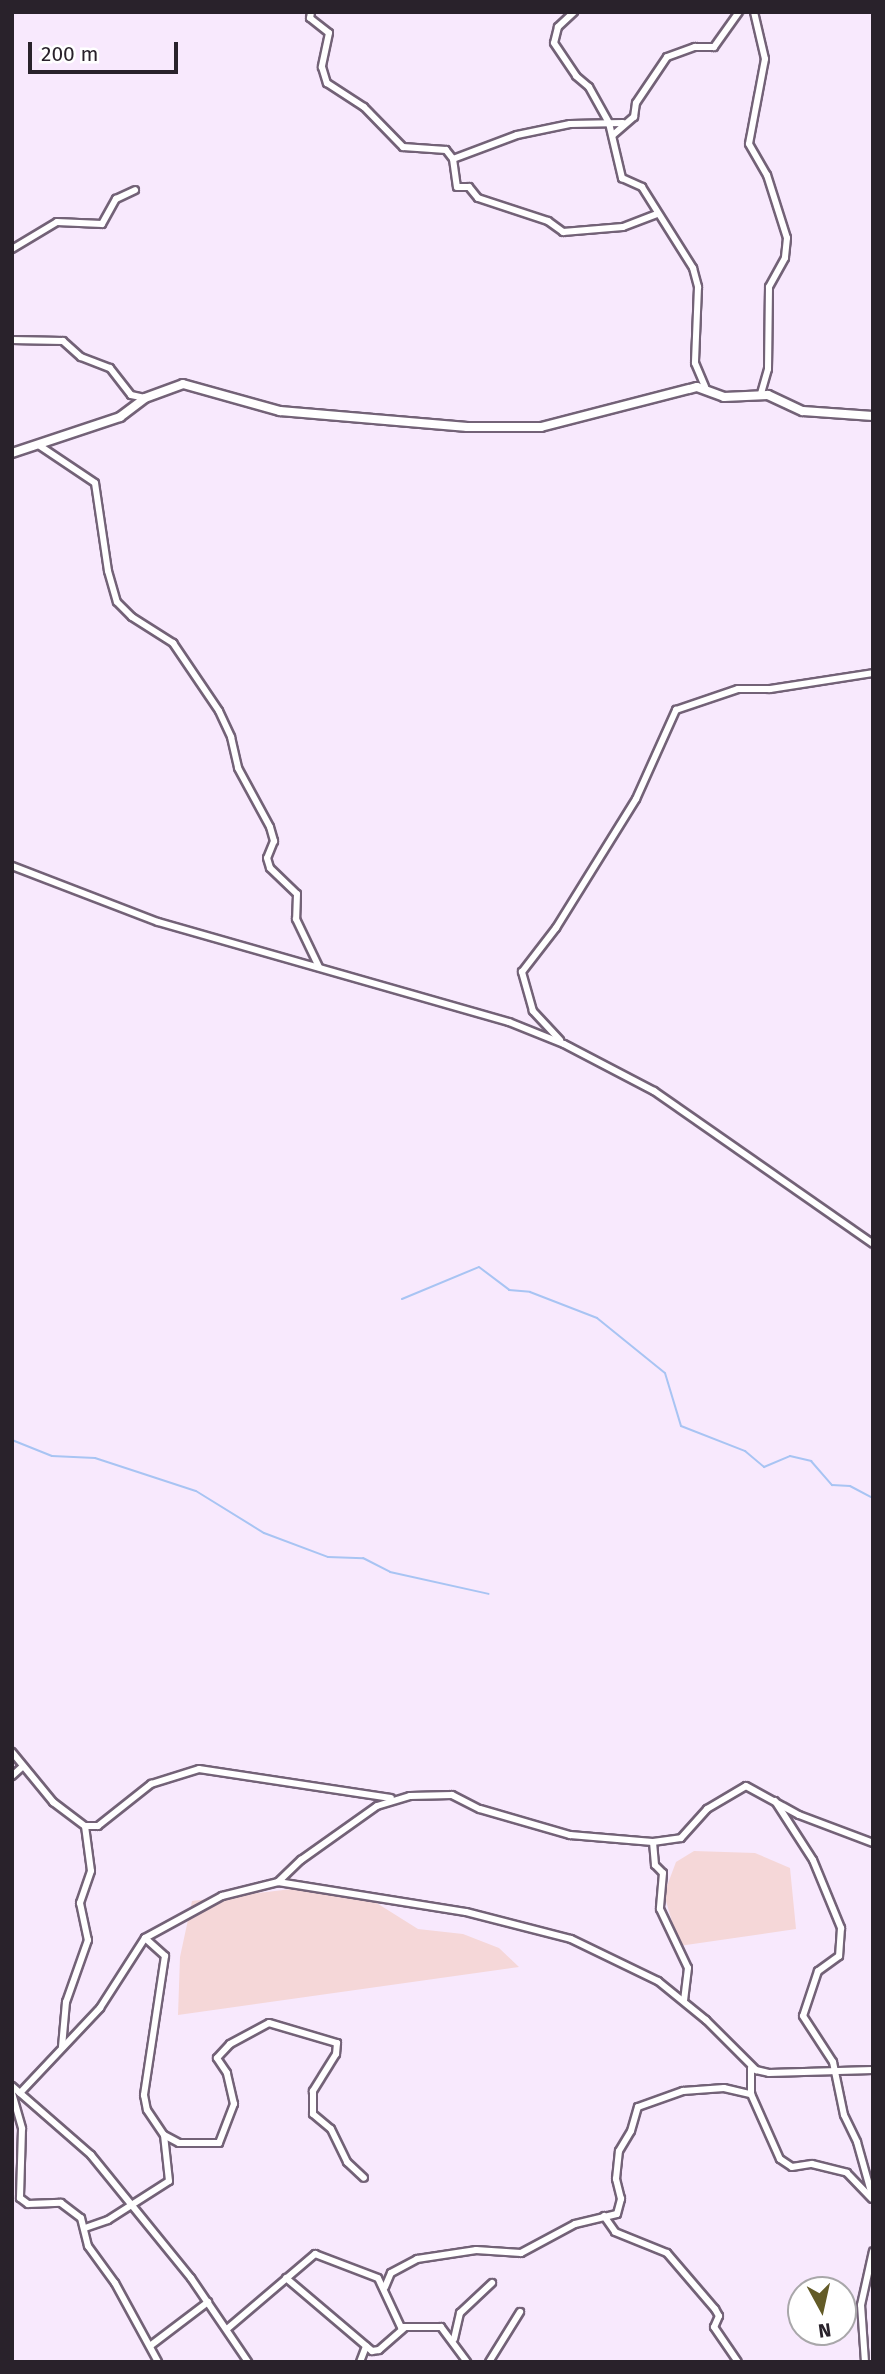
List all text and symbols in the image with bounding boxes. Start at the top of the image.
scale bar [32,28,182,72]
text: 200 m [41,41,98,67]
north arrow [787,2276,857,2346]
text: N [817,2318,833,2343]

